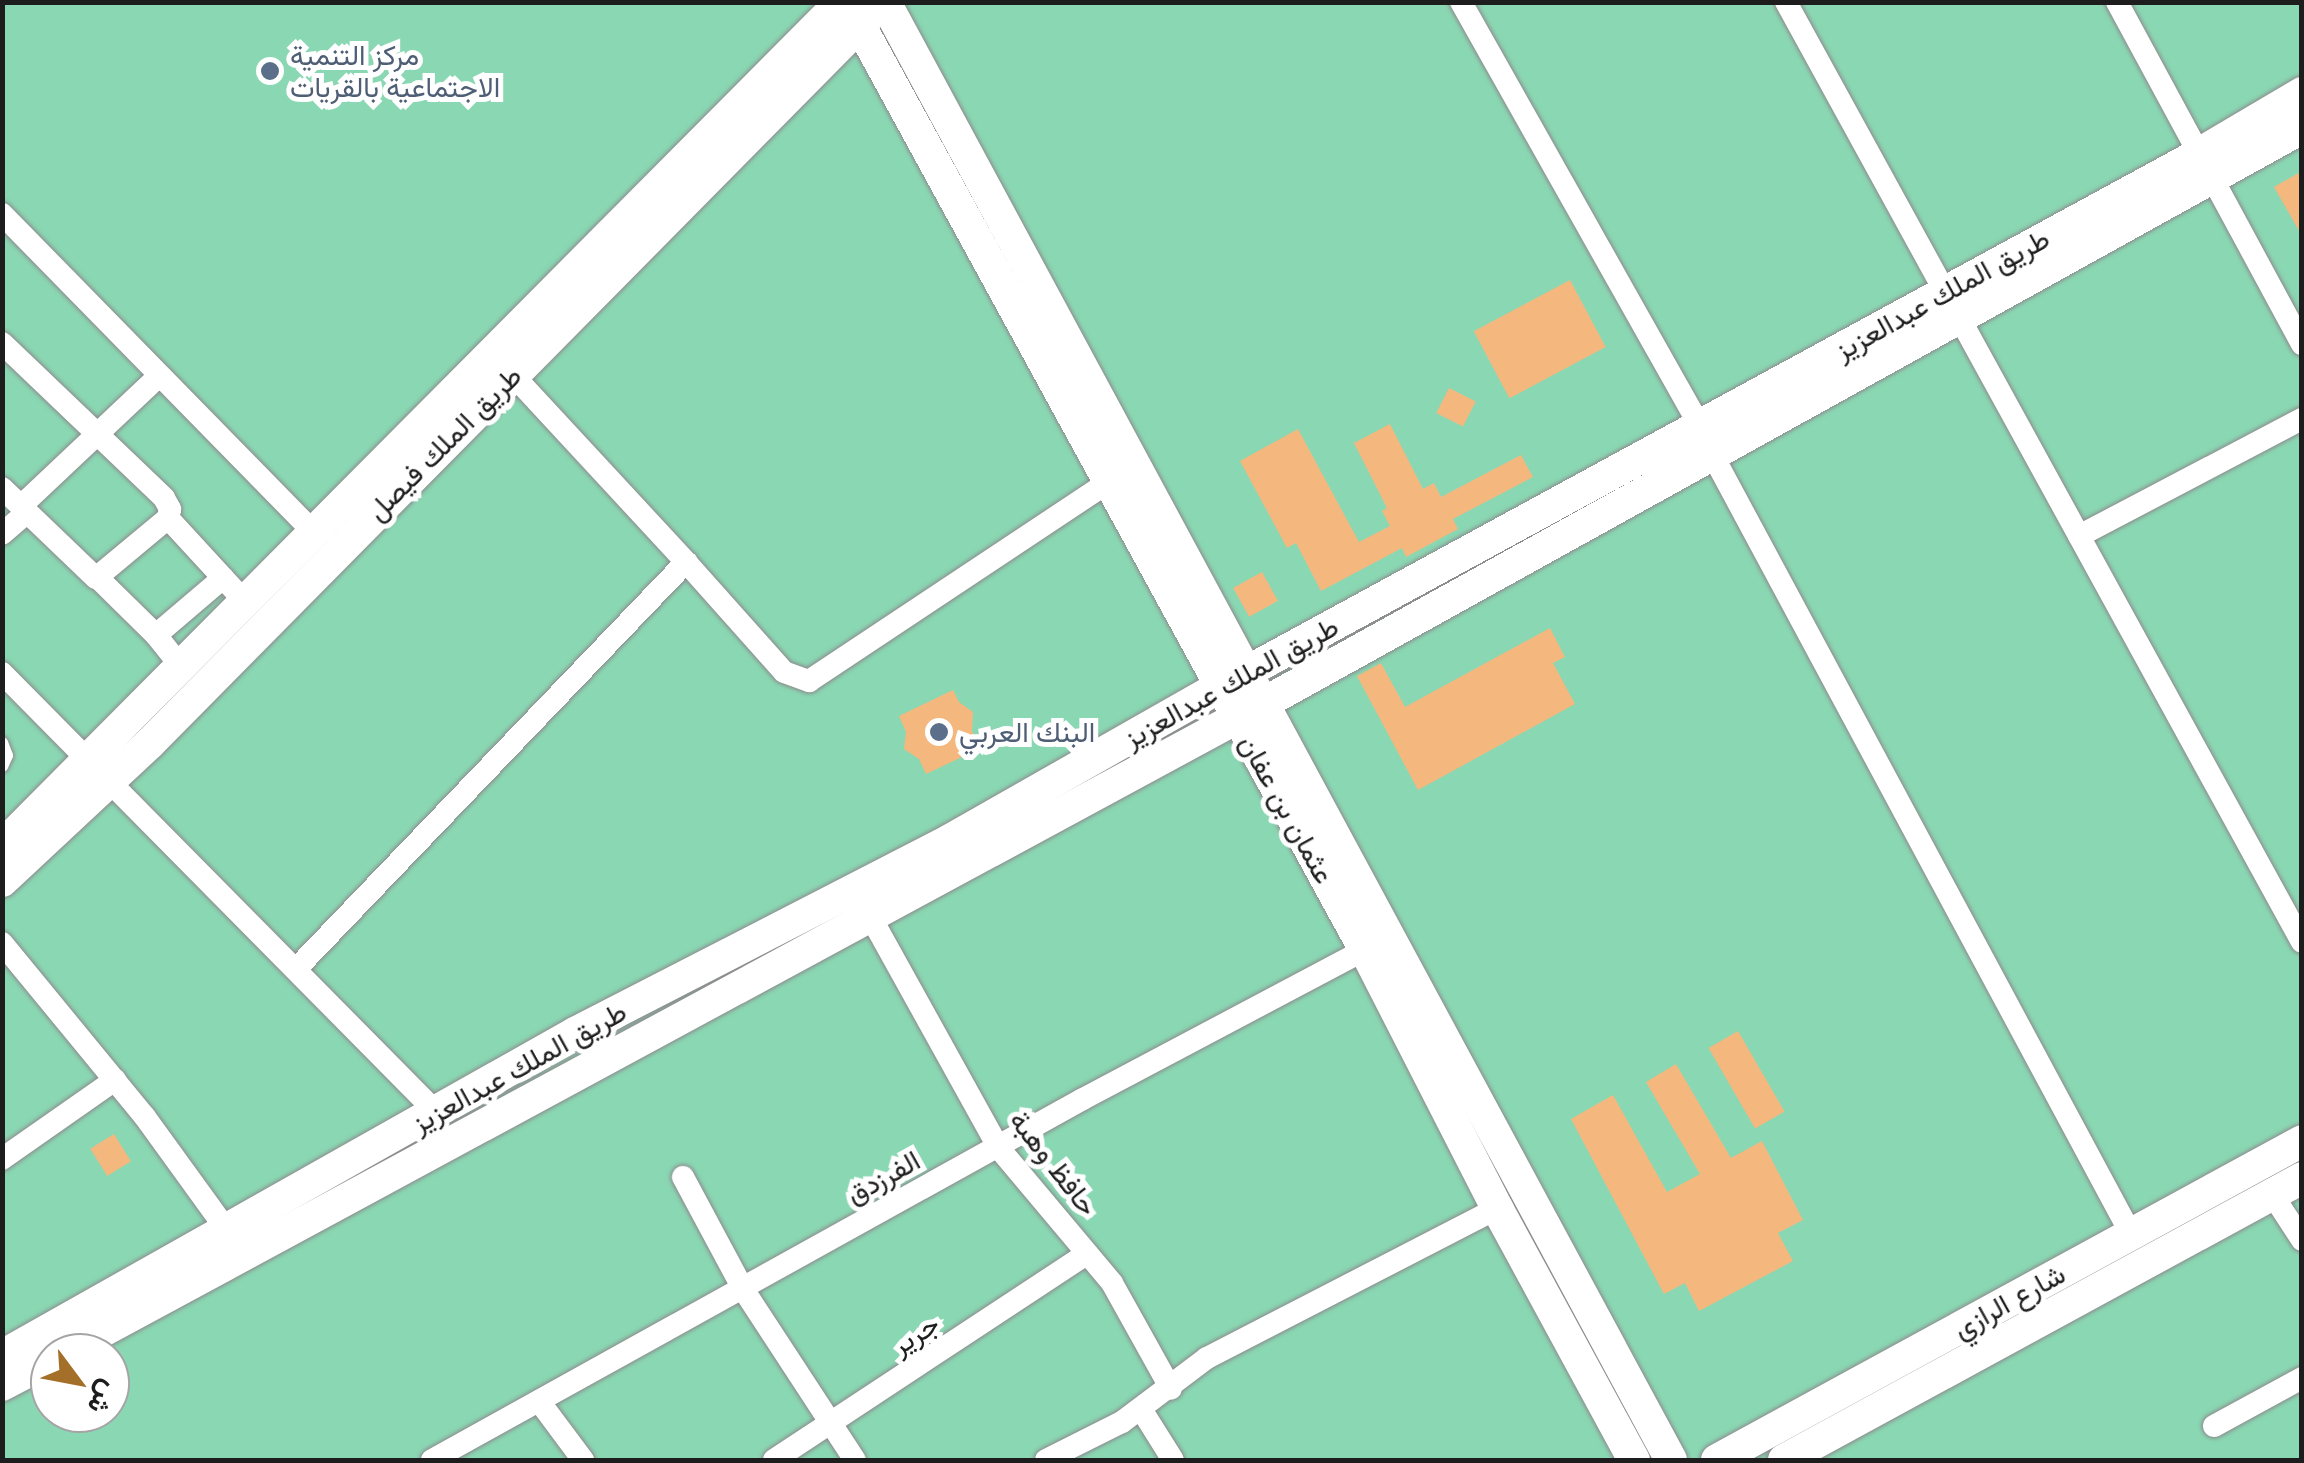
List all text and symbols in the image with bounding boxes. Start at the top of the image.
place label: مركز التنمية الاجتماعية بالقريات [290,38,500,104]
marker: مركز التنمية الاجتماعية بالقريات [259,60,281,82]
street label: طريق الملك عبدالعزيز [1829,221,2055,367]
street label: طريق الملك فيصل [360,359,528,527]
street label: طريق الملك عبدالعزيز [1118,609,1344,755]
place label: البنك العربي [959,715,1095,749]
marker: البنك العربي [928,721,950,743]
street label: عثمان بن عفان [1232,729,1342,889]
street label: طريق الملك عبدالعزيز [406,994,632,1140]
street label: حافظ وهبة [1003,1104,1105,1222]
street label: الفرزدق [840,1143,926,1211]
street label: شارع الرازي [1947,1257,2071,1345]
street label: جرير [885,1306,945,1362]
north arrow [30,1333,130,1433]
text: ش [80,1375,127,1421]

